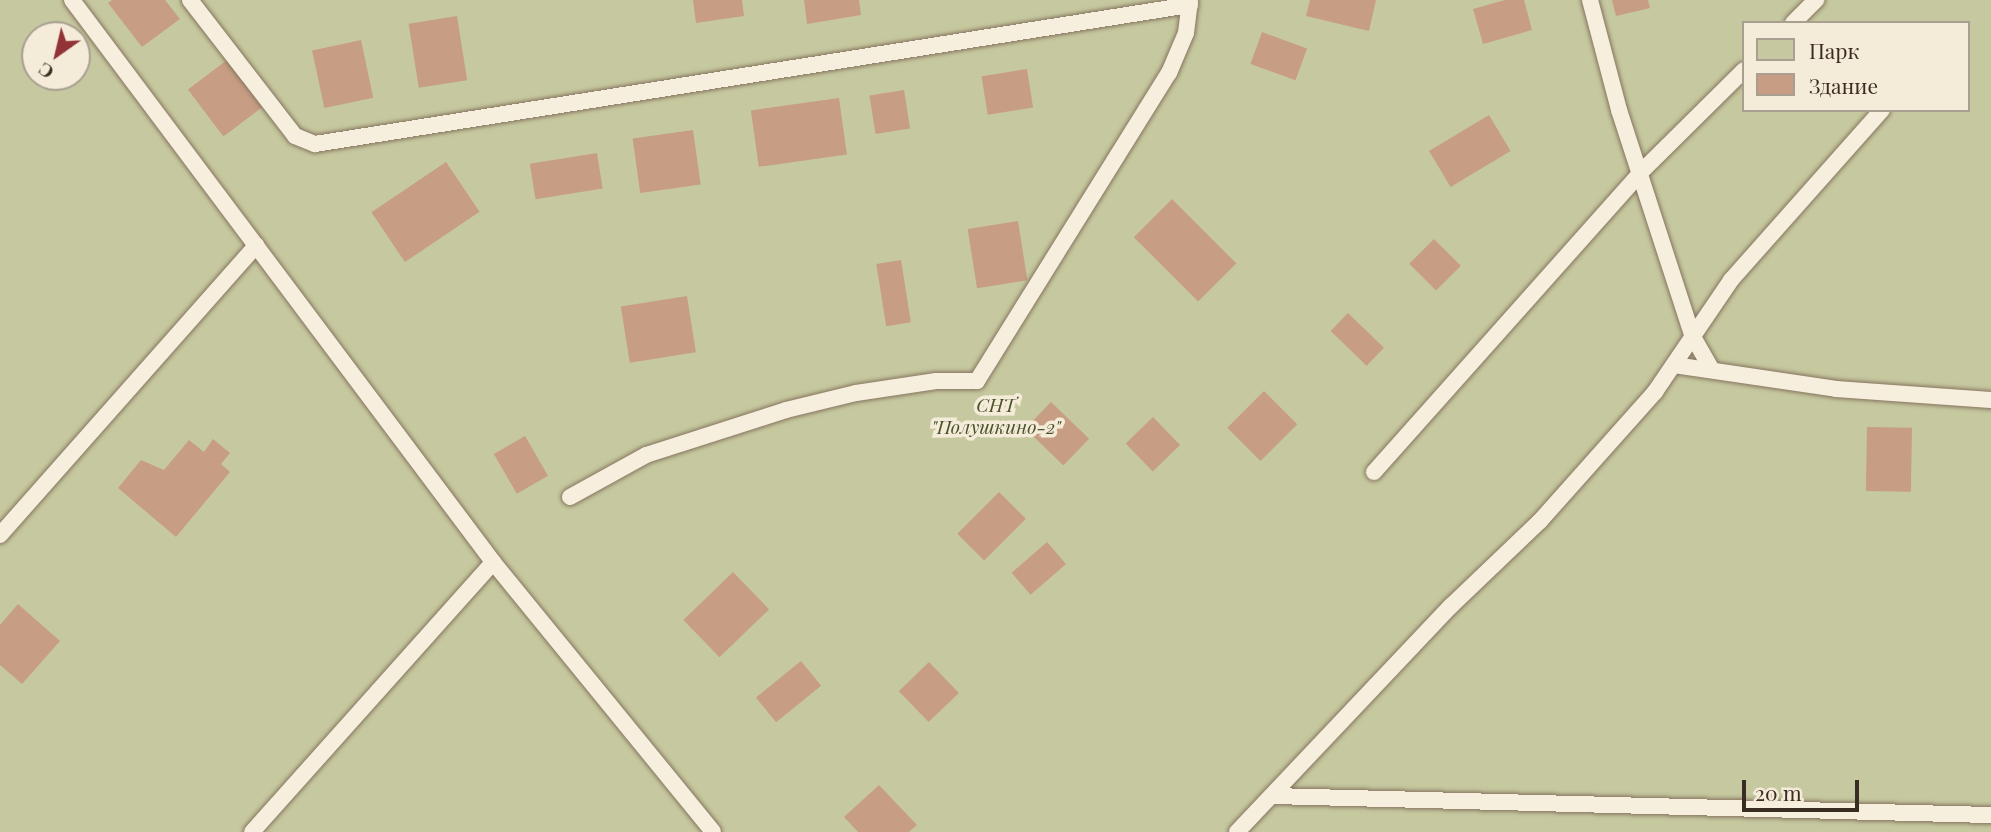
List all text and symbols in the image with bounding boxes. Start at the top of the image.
north arrow [21,21,91,91]
legend [1742,21,1970,112]
text: Парк [1809,36,1859,64]
text: С [33,57,58,86]
text: Здание [1809,71,1878,99]
park label: СНТ "Полушкино-2" [931,394,1061,438]
scale bar [1746,766,1863,810]
text: 20 m [1755,778,1802,806]

